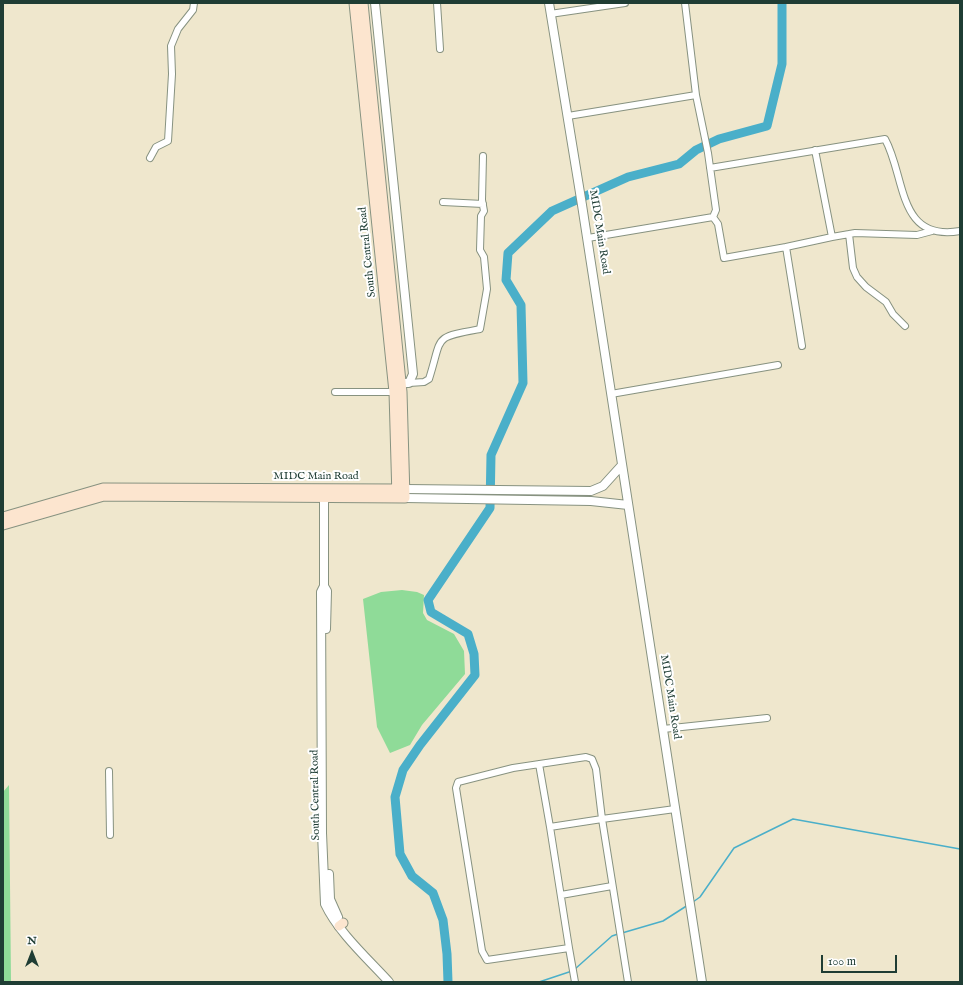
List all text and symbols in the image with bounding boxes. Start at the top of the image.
street label: MIDC Main Road [586,189,612,275]
street label: South Central Road [357,206,379,298]
street label: MIDC Main Road [273,470,359,484]
street label: MIDC Main Road [657,654,683,740]
street label: South Central Road [309,749,323,841]
north arrow [12,933,52,973]
text: N [27,934,37,948]
scale bar [823,947,899,973]
text: 100 m [828,954,856,969]

